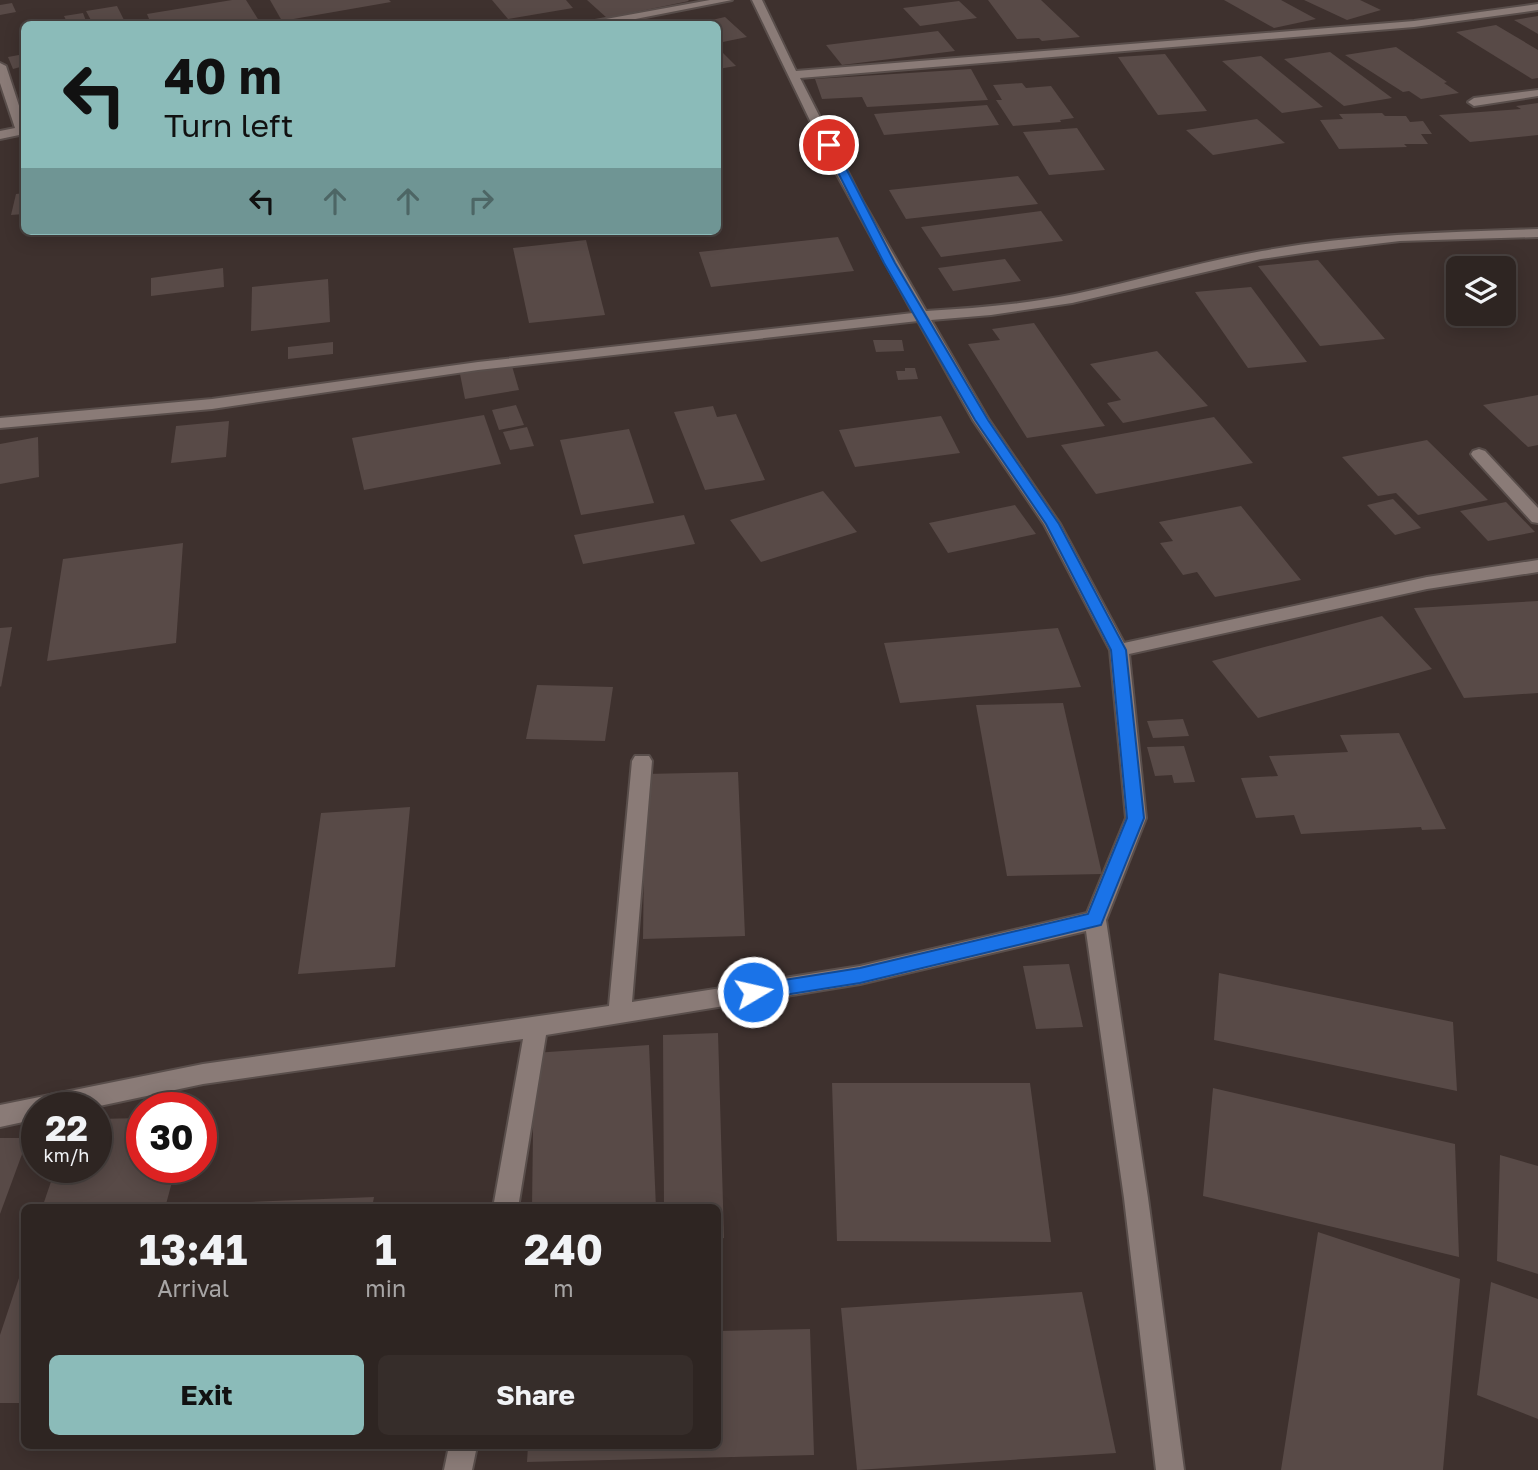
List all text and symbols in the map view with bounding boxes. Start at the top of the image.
text: 40 m [164,46,282,105]
icon: left [49,49,140,140]
text: Turn left [164,106,293,144]
pin [799,115,859,175]
icon: arrive [810,126,848,164]
icon: left [243,182,281,220]
icon: ahead [316,182,354,220]
icon: ahead [389,182,427,220]
icon: right [462,182,500,220]
map controls [1446,256,1516,326]
button: layers [1446,256,1516,326]
position arrow [716,955,790,1029]
speed limit sign: 30 [126,1092,217,1183]
text: 22 [45,1107,88,1149]
text: km/h [44,1144,89,1166]
text: 13:41 [139,1224,247,1274]
text: 1 [375,1224,397,1274]
text: 240 [524,1224,603,1274]
text: Arrival [157,1274,229,1302]
text: min [365,1274,406,1302]
text: m [553,1274,574,1302]
button: Exit [49,1355,364,1435]
button: Share [378,1355,693,1435]

